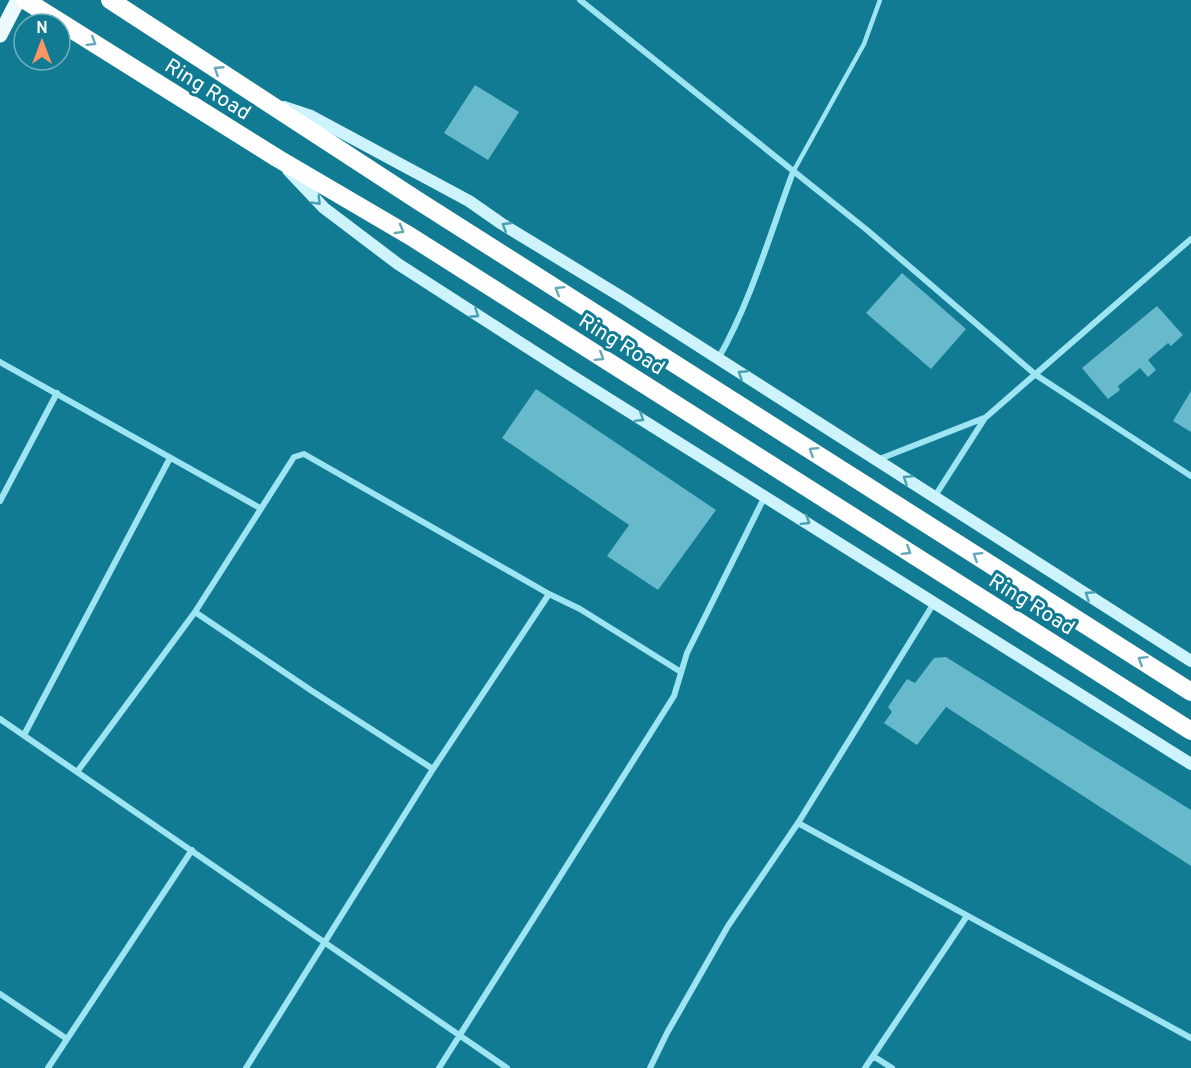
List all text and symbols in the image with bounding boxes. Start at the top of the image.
north arrow [12,12,72,72]
text: N [36,19,48,39]
one-way arrow [86,35,96,47]
street label: Ring Road [159,53,255,127]
one-way arrow [214,66,224,78]
one-way arrow [310,194,321,204]
one-way arrow [502,222,512,234]
one-way arrow [393,223,404,235]
one-way arrow [555,286,566,297]
one-way arrow [468,307,479,318]
street label: Ring Road [573,308,669,382]
one-way arrow [594,349,604,361]
one-way arrow [738,370,749,381]
one-way arrow [633,411,644,422]
one-way arrow [808,447,819,458]
one-way arrow [902,475,913,486]
one-way arrow [799,514,810,525]
one-way arrow [900,544,911,555]
one-way arrow [973,551,983,563]
street label: Ring Road [983,568,1079,642]
one-way arrow [1084,592,1095,603]
one-way arrow [1137,656,1148,667]

